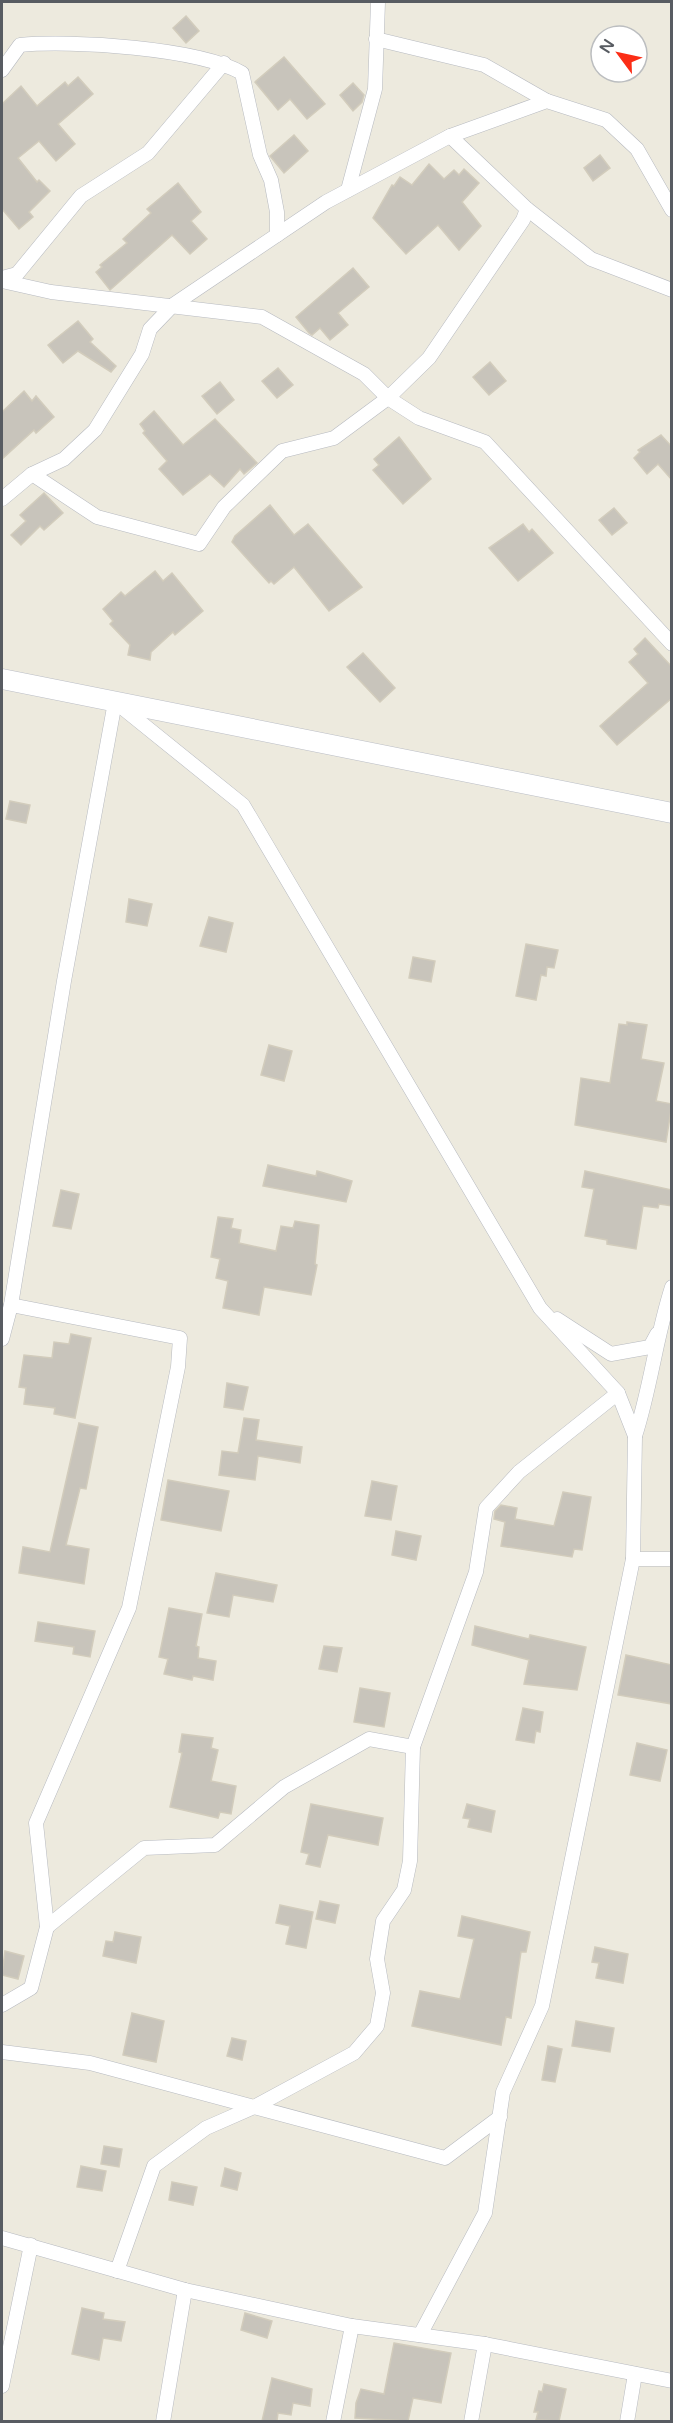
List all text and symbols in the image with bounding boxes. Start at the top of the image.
north arrow [589,24,649,84]
text: N [595,36,619,57]

